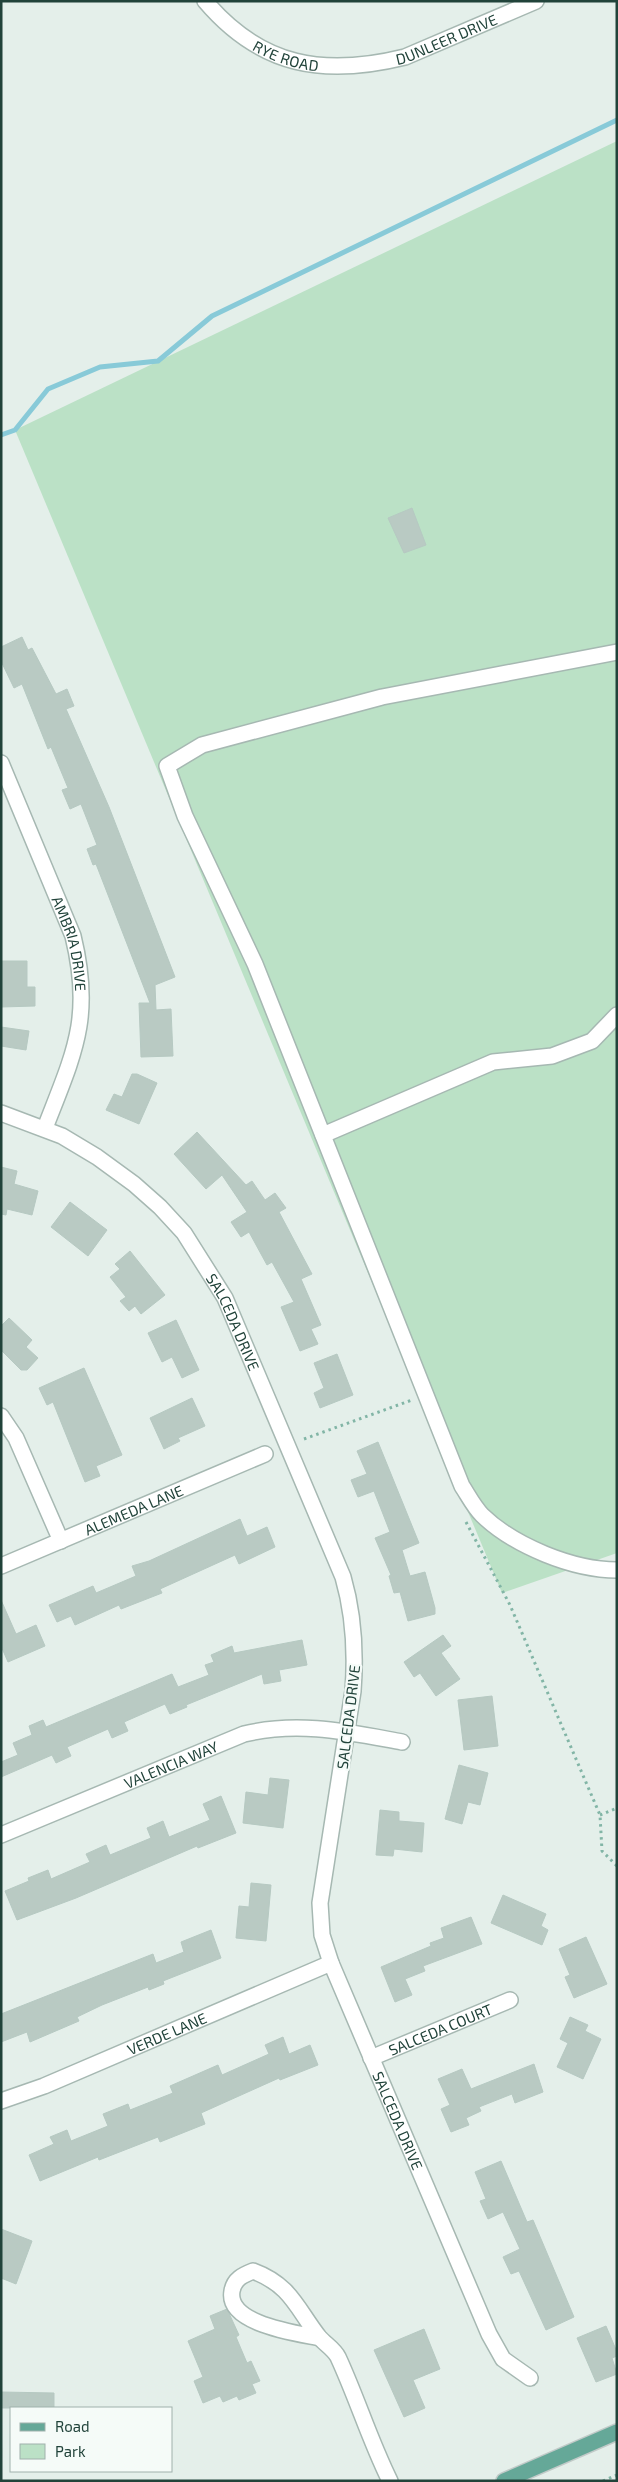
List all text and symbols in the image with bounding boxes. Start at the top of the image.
street label: DUNLEER DRIVE [394,10,500,68]
street label: RYE ROAD [250,36,320,74]
street label: AMBRIA DRIVE [48,893,90,992]
street label: SALCEDA DRIVE [203,1270,264,1373]
street label: ALEMEDA LANE [82,1481,186,1539]
street label: SALCEDA DRIVE [333,1664,363,1770]
street label: VALENCIA WAY [121,1737,221,1792]
street label: SALCEDA COURT [386,1999,495,2059]
street label: VERDE LANE [124,2008,209,2058]
street label: SALCEDA DRIVE [369,2069,427,2172]
legend [10,2407,172,2472]
text: Road [55,2417,90,2435]
text: Park [55,2442,86,2460]

